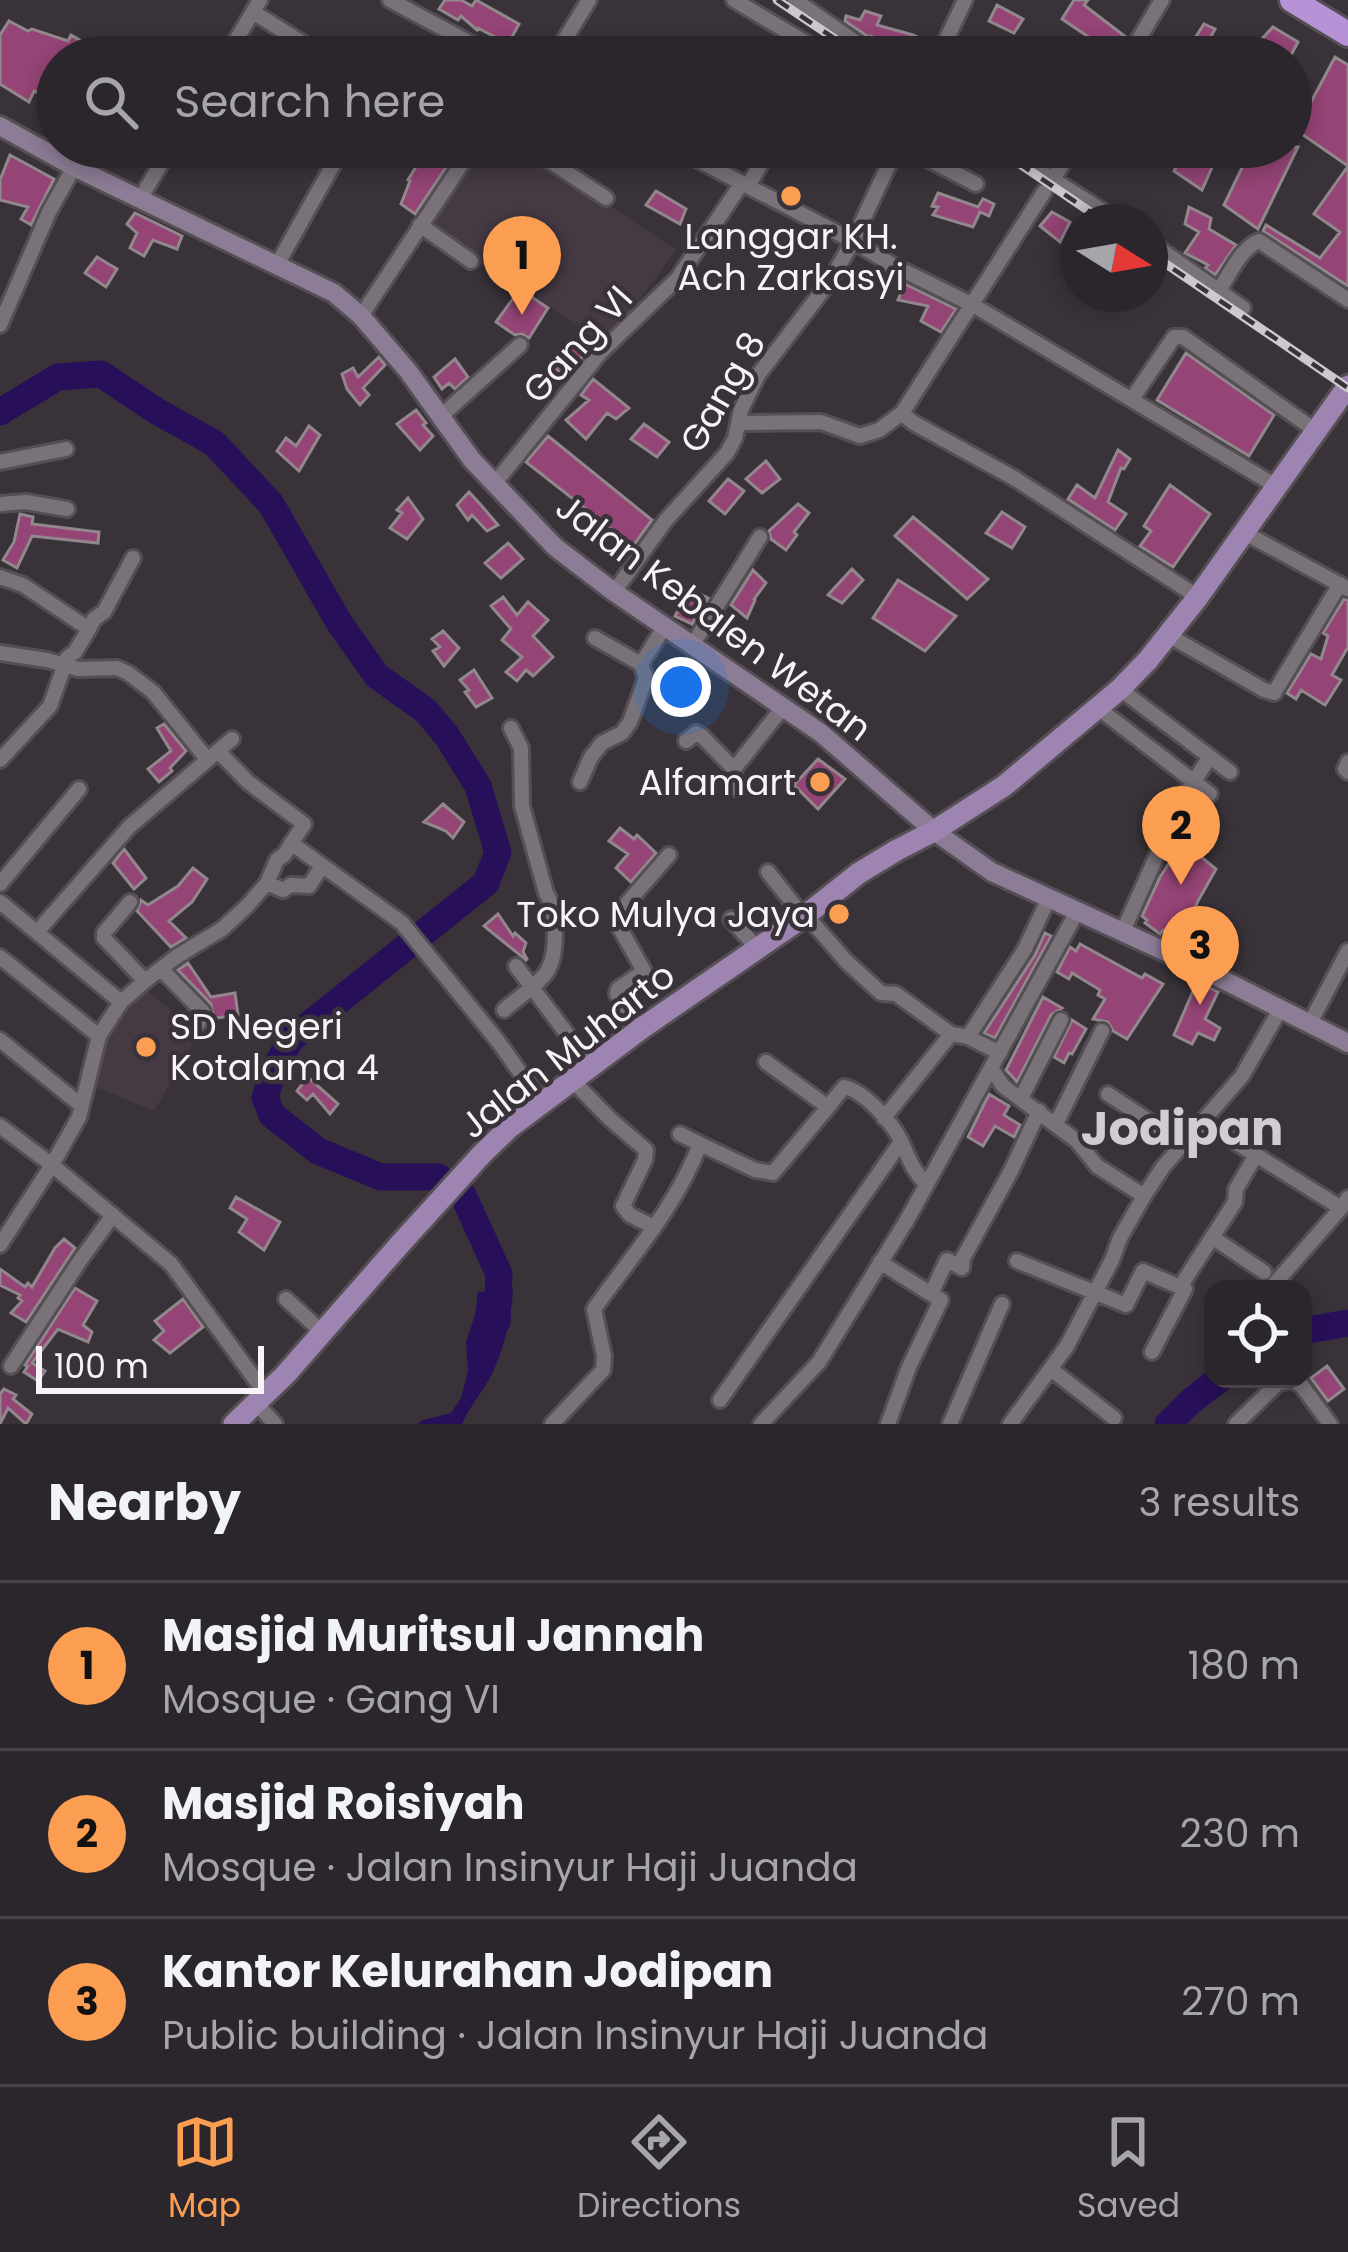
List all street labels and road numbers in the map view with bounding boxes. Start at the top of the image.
street label: Gang VI [511,274,644,414]
street label: Gang 8 [667,322,778,462]
street label: Jalan Kebalen Wetan [545,482,882,753]
street label: Jalan Muharto [449,950,686,1151]

